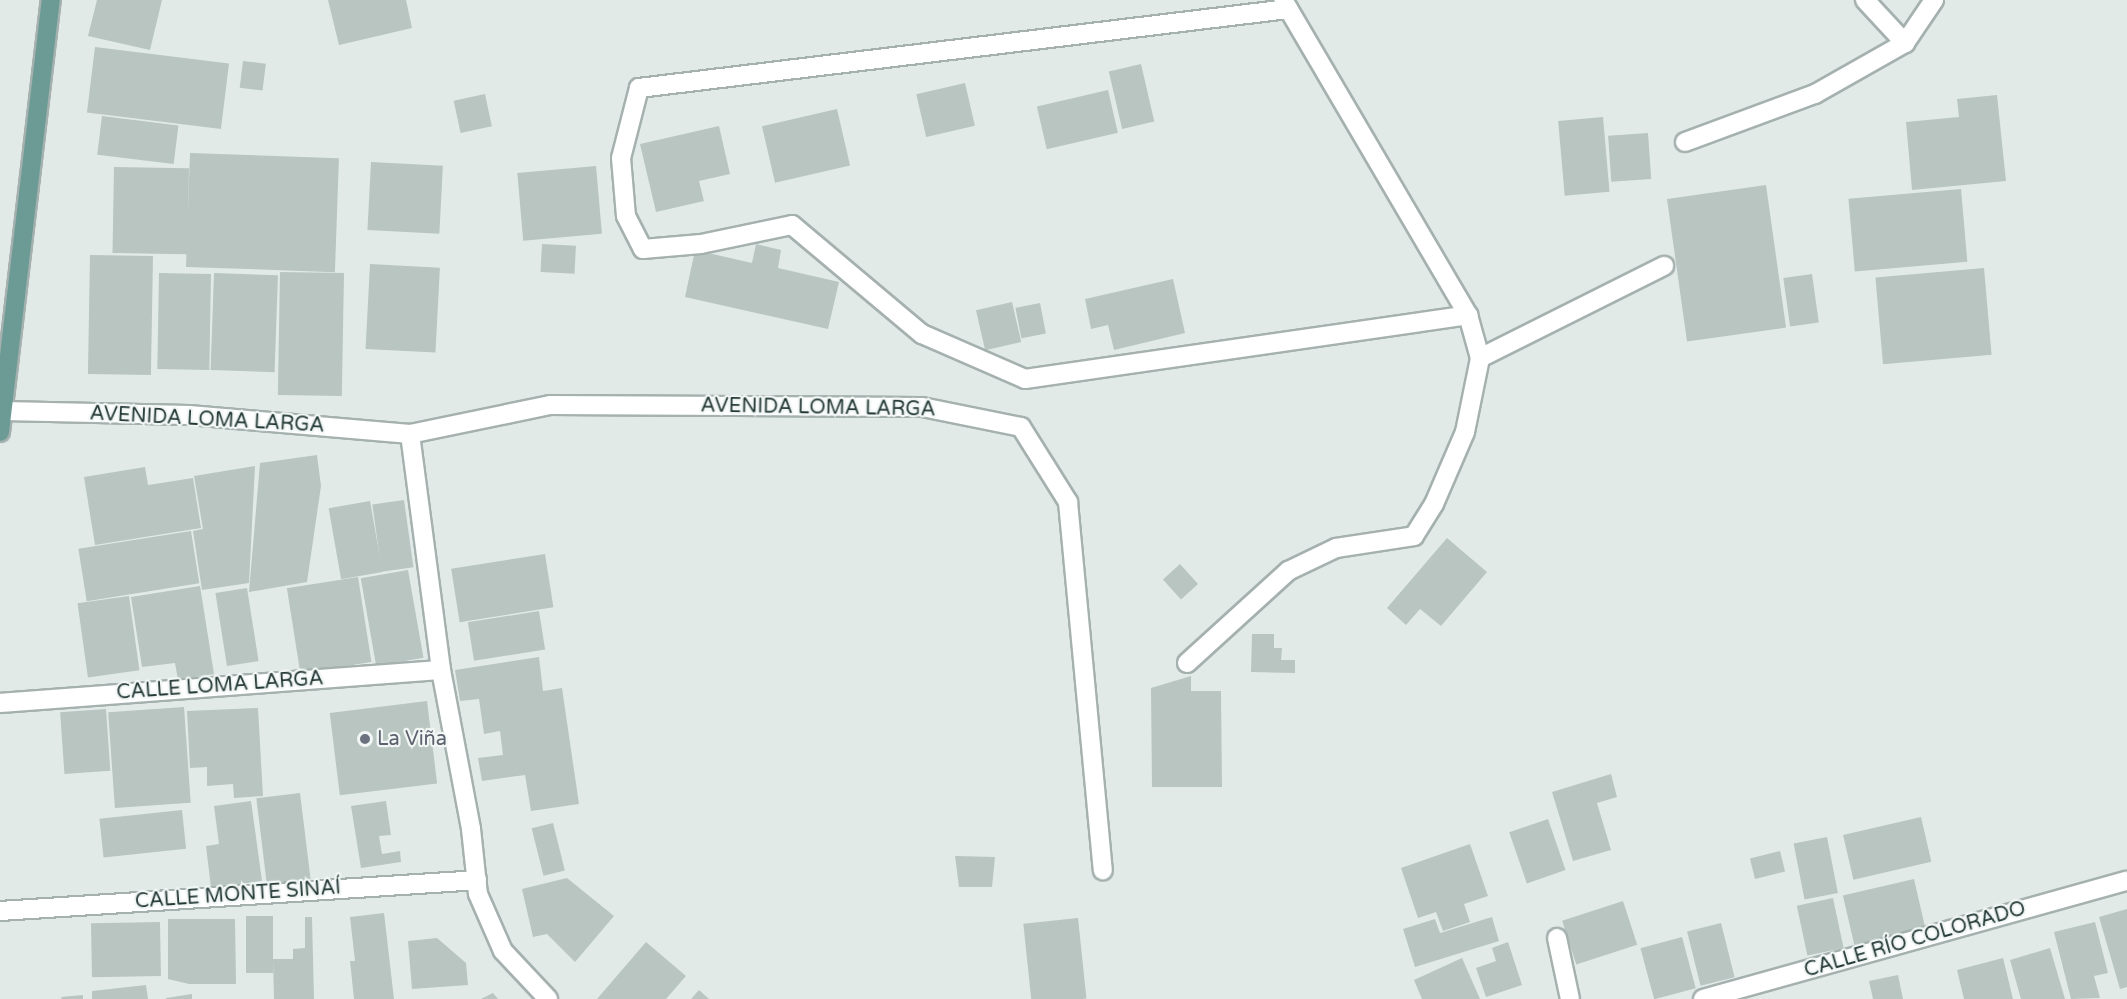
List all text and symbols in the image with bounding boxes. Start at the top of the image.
street label: AVENIDA LOMA LARGA [700,394,936,422]
street label: AVENIDA LOMA LARGA [89,402,325,438]
street label: CALLE LOMA LARGA [116,667,324,705]
place label: La Viña [377,727,447,751]
marker: La Viña [358,732,372,746]
street label: CALLE MONTE SINAÍ [134,876,342,914]
street label: CALLE RÍO COLORADO [1802,897,2028,983]

